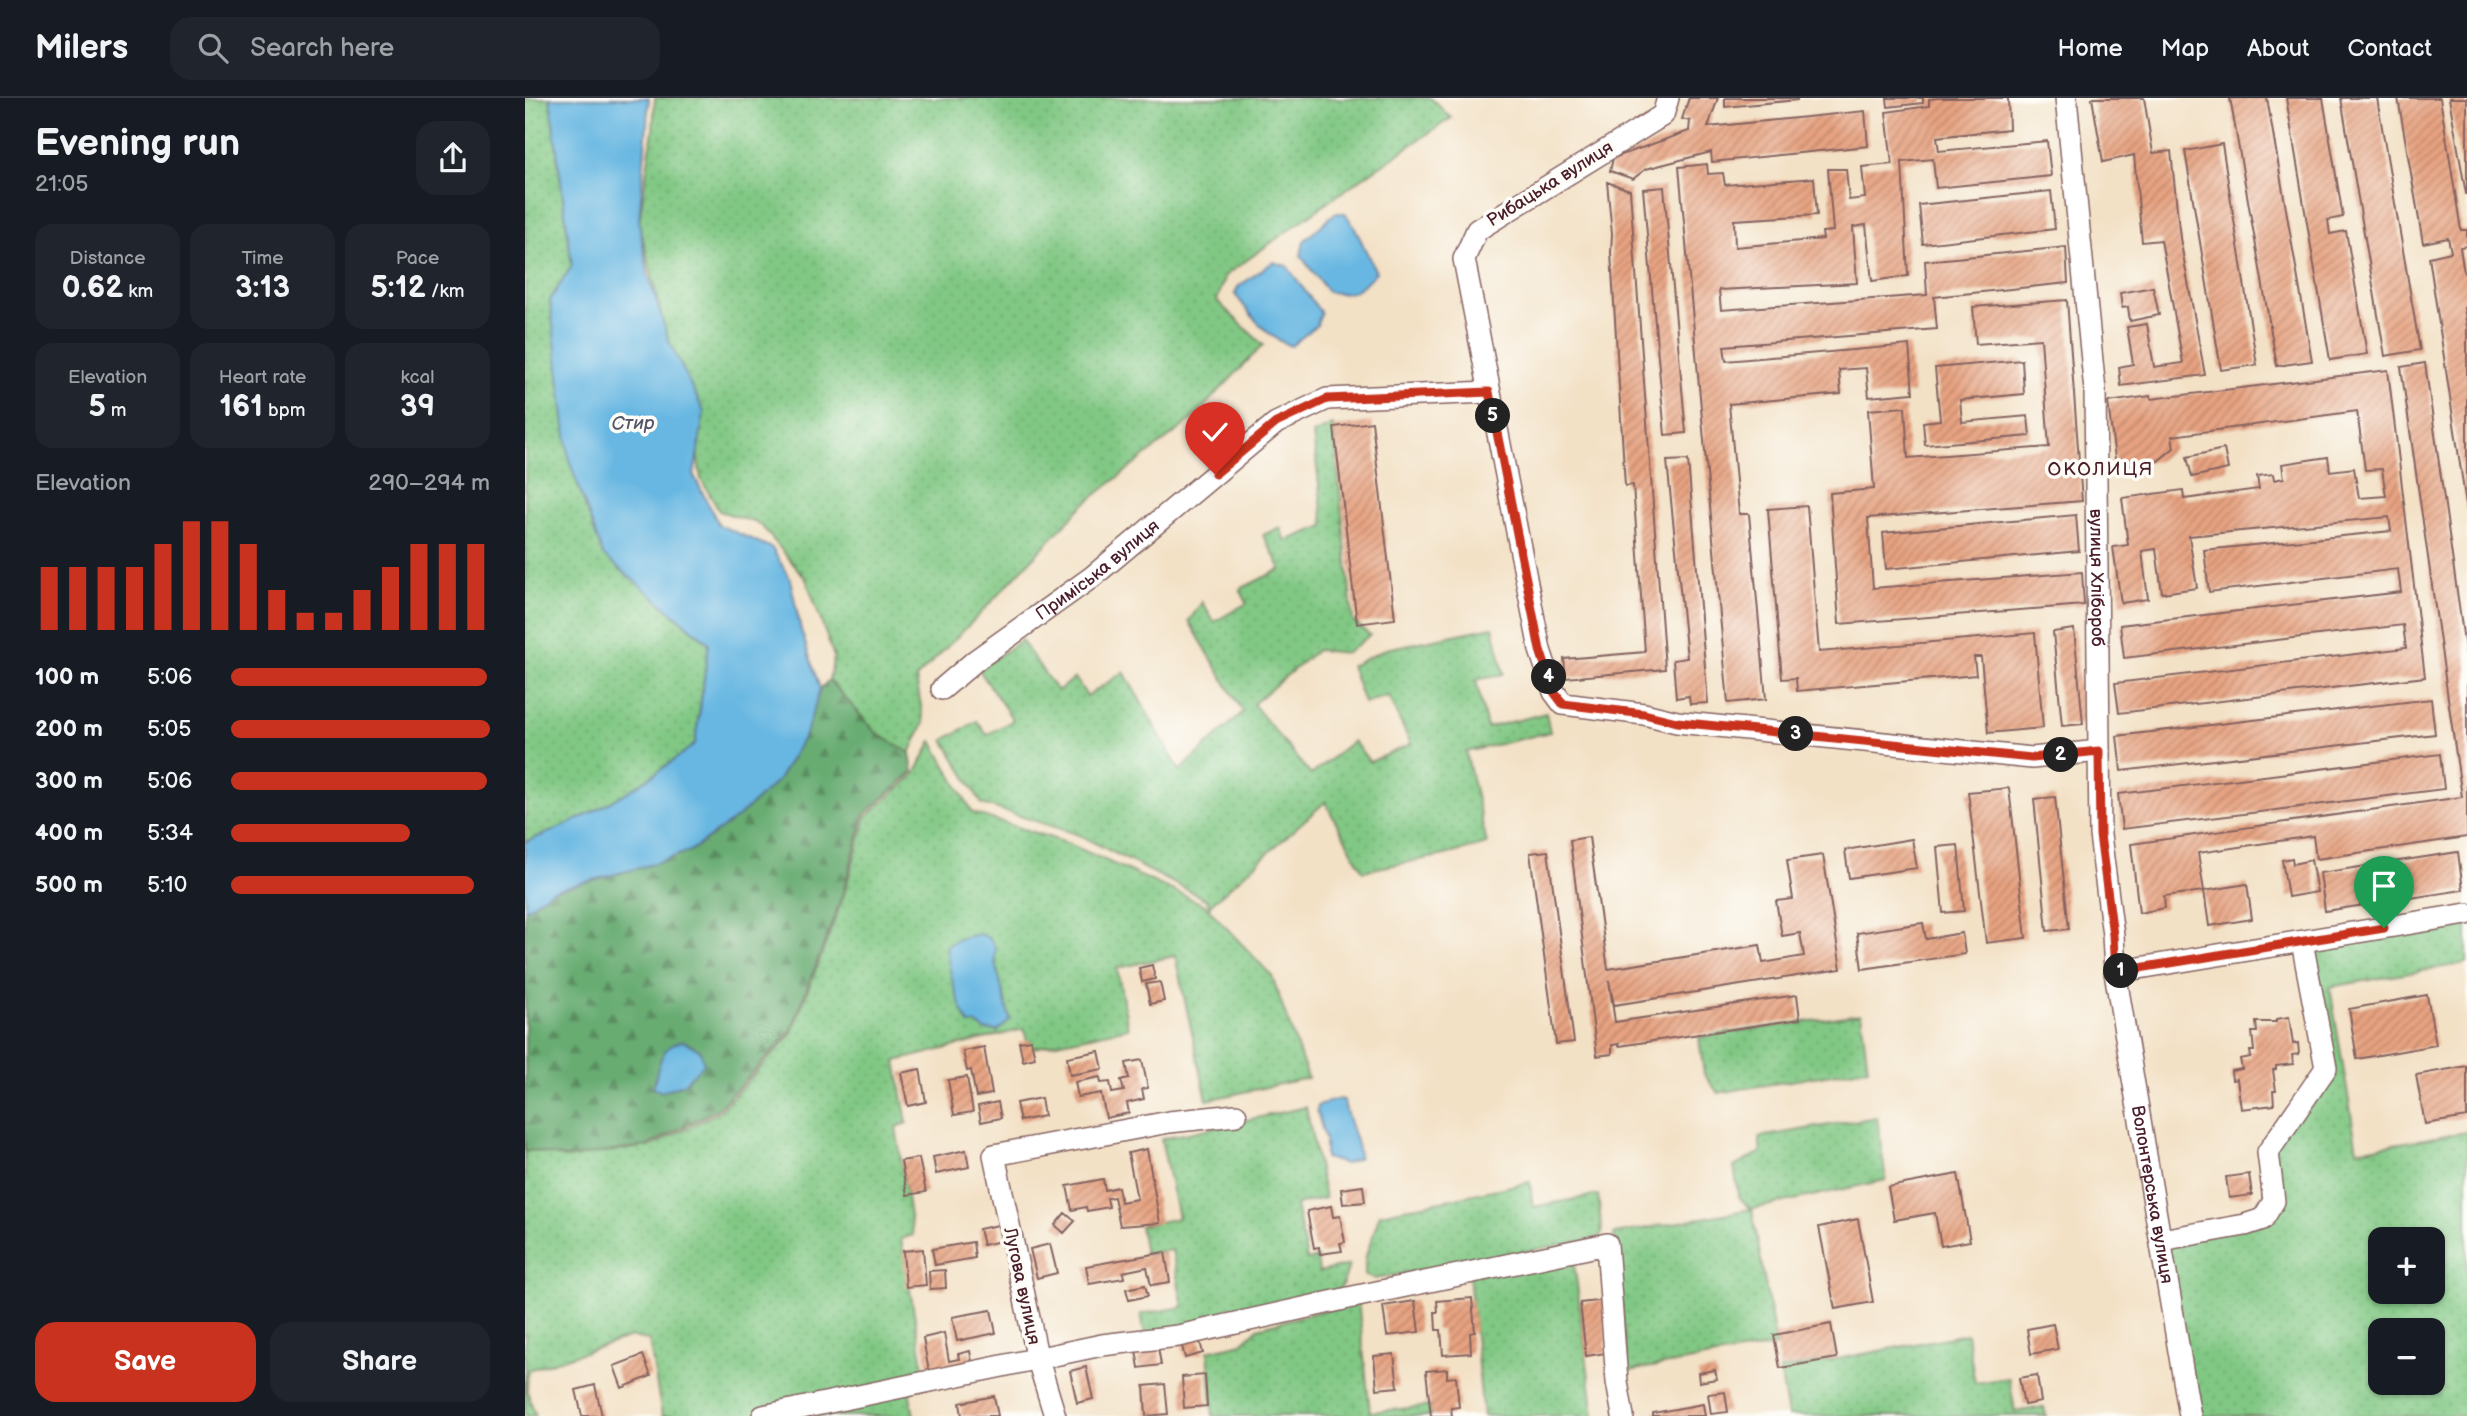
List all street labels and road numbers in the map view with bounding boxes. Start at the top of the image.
street label: Рибацька вулиця [1483,137,1617,231]
street label: вулиця Хлібороб [2086,509,2108,647]
street label: Приміська вулиця [1031,515,1163,624]
street label: Волонтерська вулиця [2127,1104,2178,1285]
street label: Лугова вулиця [999,1225,1045,1346]

